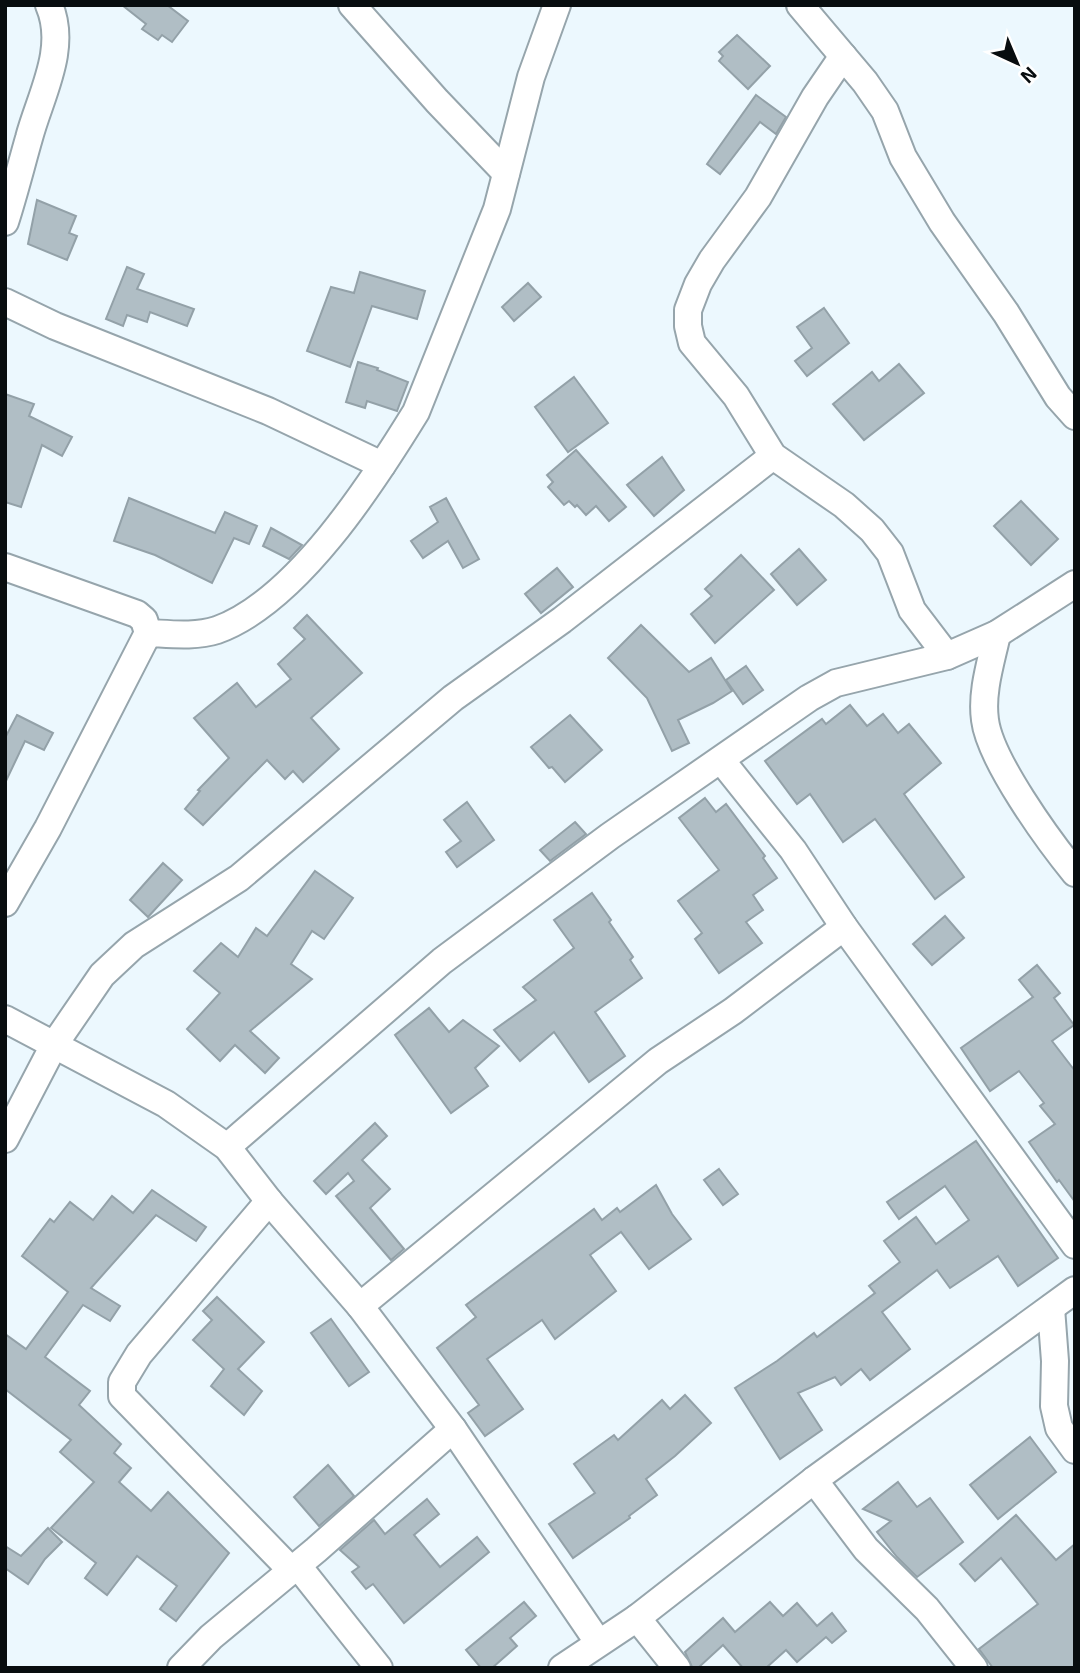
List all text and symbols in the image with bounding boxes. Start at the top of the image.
north arrow [982,28,1052,98]
text: N [1016,63,1042,89]

